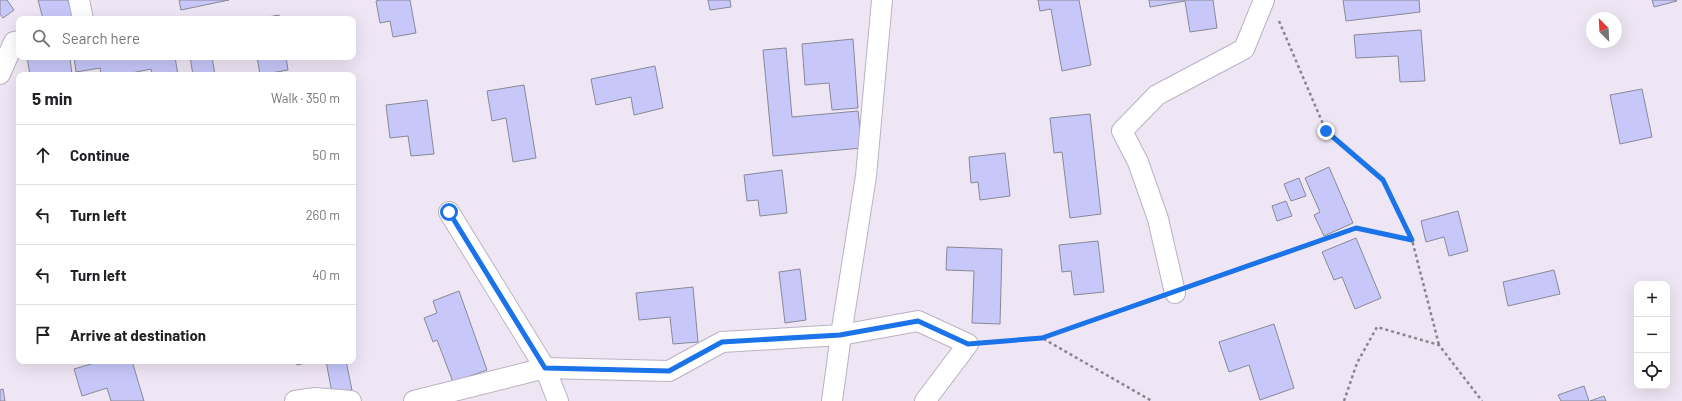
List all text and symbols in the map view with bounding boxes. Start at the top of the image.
north arrow [1586,12,1622,48]
search box [16,16,356,60]
icon: search [30,27,52,49]
text: Search here [62,29,140,47]
text: 5 min [32,88,72,108]
text: Walk · 350 m [271,90,340,106]
route end [1317,122,1335,140]
icon: ahead [32,144,54,166]
text: Continue [70,146,130,164]
text: 50 m [313,147,340,163]
route start [440,203,458,221]
icon: left [32,204,54,226]
text: Turn left [70,206,126,224]
text: 260 m [306,207,340,223]
icon: left [32,264,54,286]
text: Turn left [70,266,126,284]
text: 40 m [312,267,340,283]
map controls [1634,281,1670,389]
button: + [1634,281,1670,317]
button: − [1634,317,1670,353]
icon: arrive [32,324,54,346]
text: Arrive at destination [70,326,206,344]
button: locate [1634,353,1670,389]

